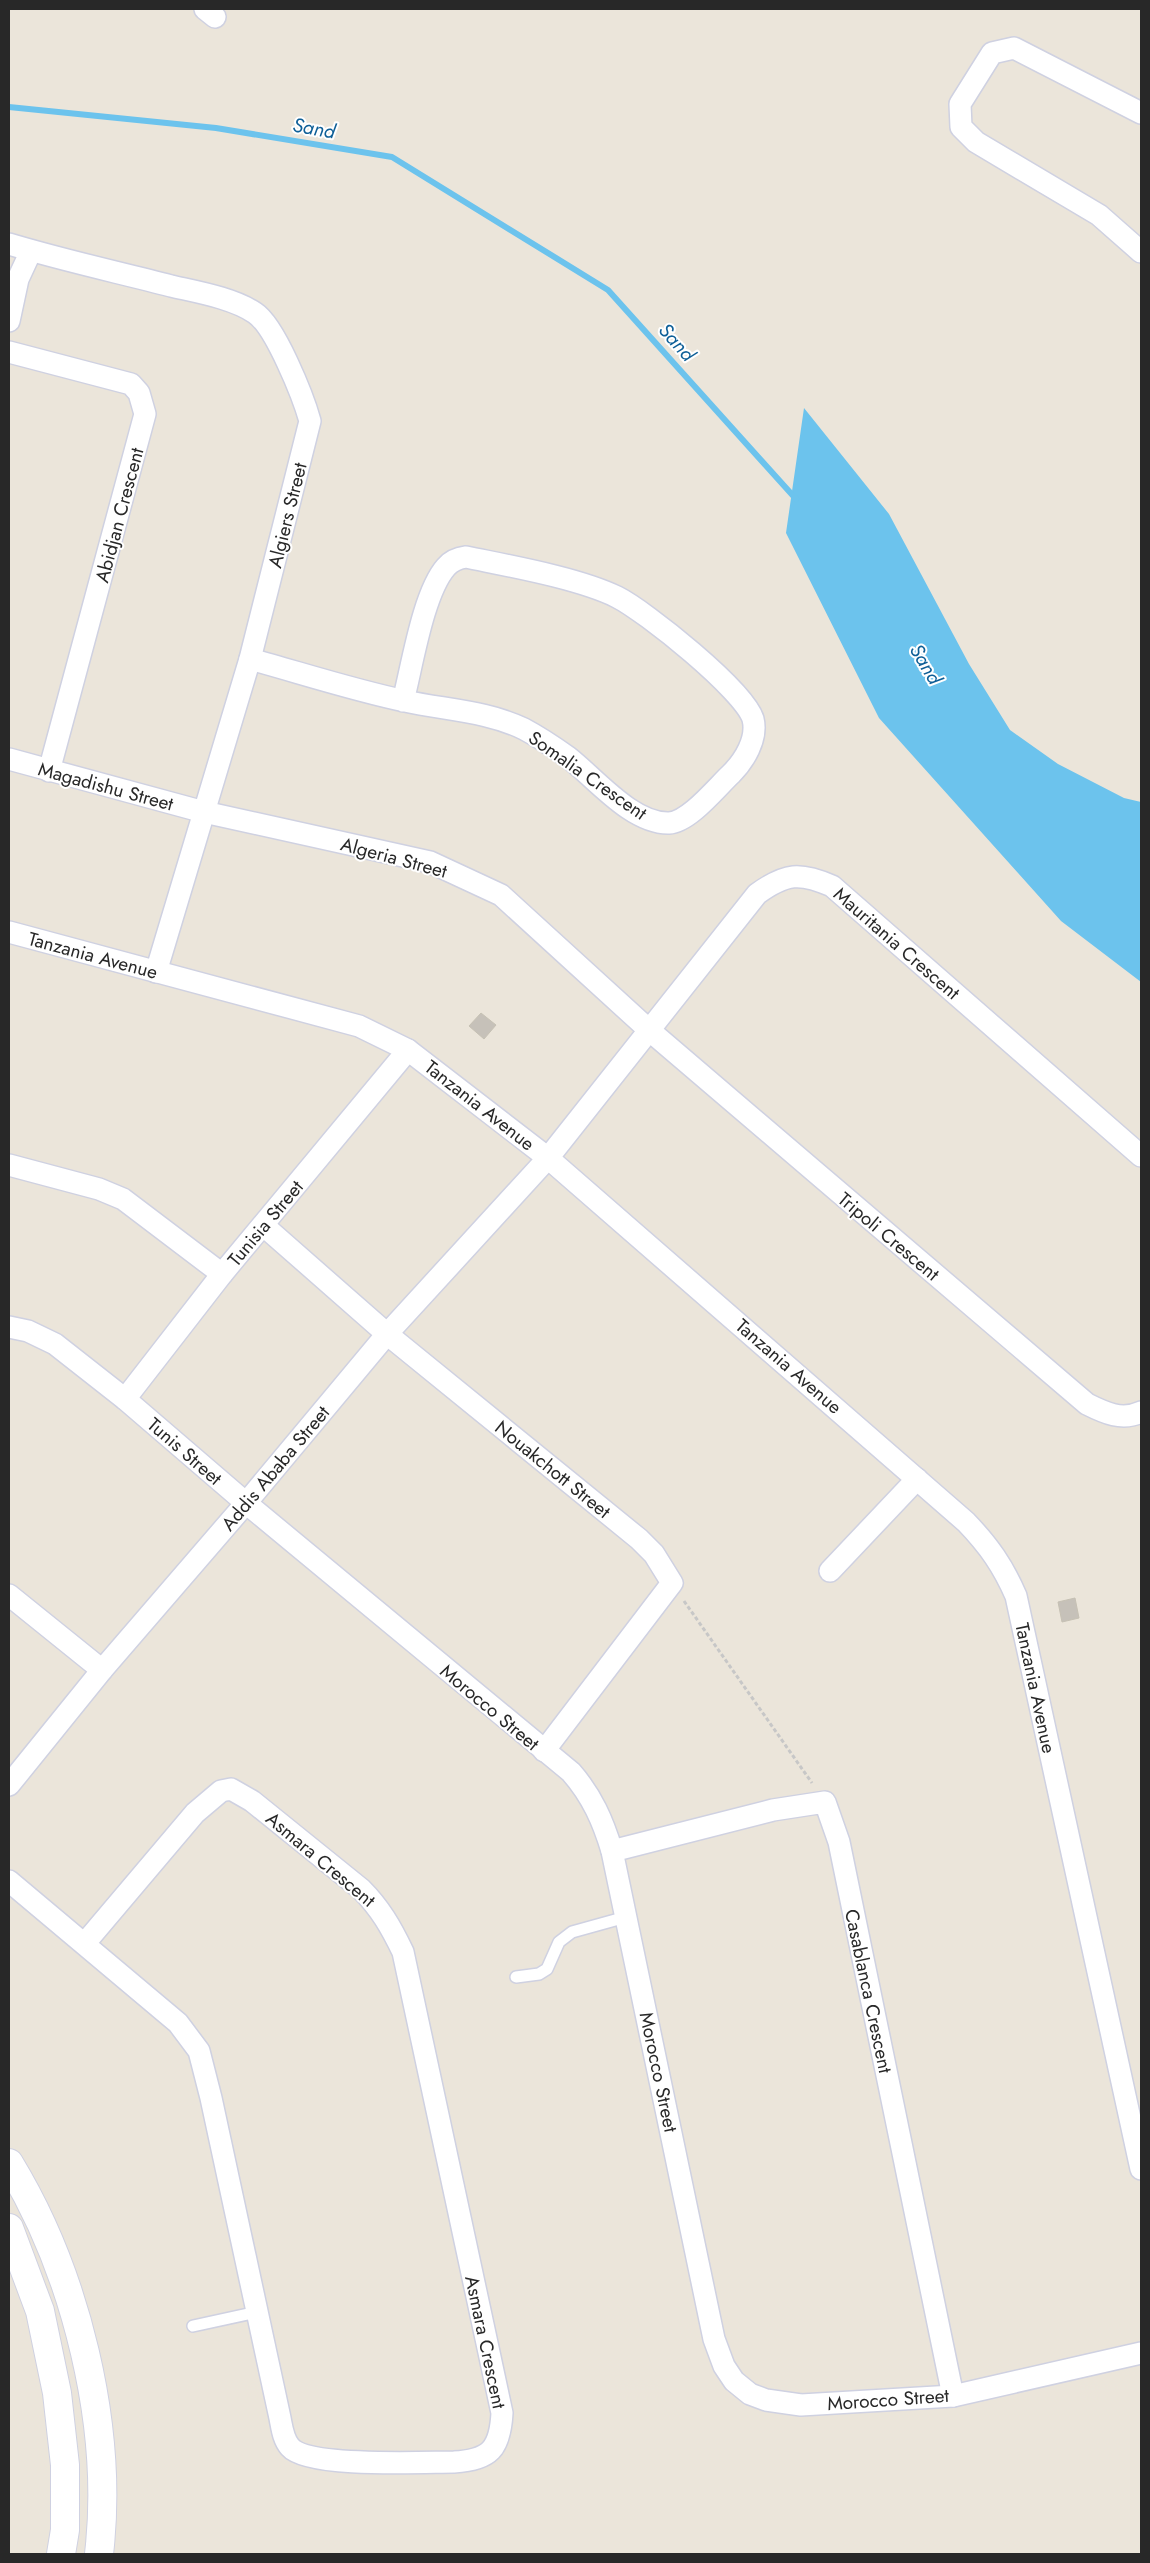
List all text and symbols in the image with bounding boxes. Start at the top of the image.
water label: Sand [290,110,338,147]
water label: Sand [651,317,702,369]
street label: Abidjan Crescent [88,444,151,586]
street label: Algiers Street [261,459,314,571]
water label: Sand [902,638,950,691]
street label: Somalia Crescent [523,724,653,827]
street label: Magadishu Street [35,755,177,818]
street label: Algeria Street [338,830,451,885]
street label: Mauritania Crescent [828,881,966,1006]
street label: Tanzania Avenue [25,925,161,986]
street label: Tanzania Avenue [419,1054,541,1157]
street label: Tunisia Street [221,1174,310,1272]
street label: Tripoli Crescent [832,1186,946,1287]
street label: Tanzania Avenue [730,1313,848,1420]
street label: Addis Ababa Street [215,1400,336,1537]
street label: Tunis Street [142,1411,228,1492]
street label: Nouakchott Street [489,1414,617,1525]
street label: Tanzania Avenue [1008,1620,1063,1756]
street label: Morocco Street [434,1658,545,1757]
street label: Asmara Crescent [260,1805,382,1914]
street label: Casablanca Crescent [838,1906,899,2076]
street label: Morocco Street [633,2010,684,2135]
street label: Asmara Crescent [458,2273,513,2412]
street label: Morocco Street [826,2382,950,2417]

